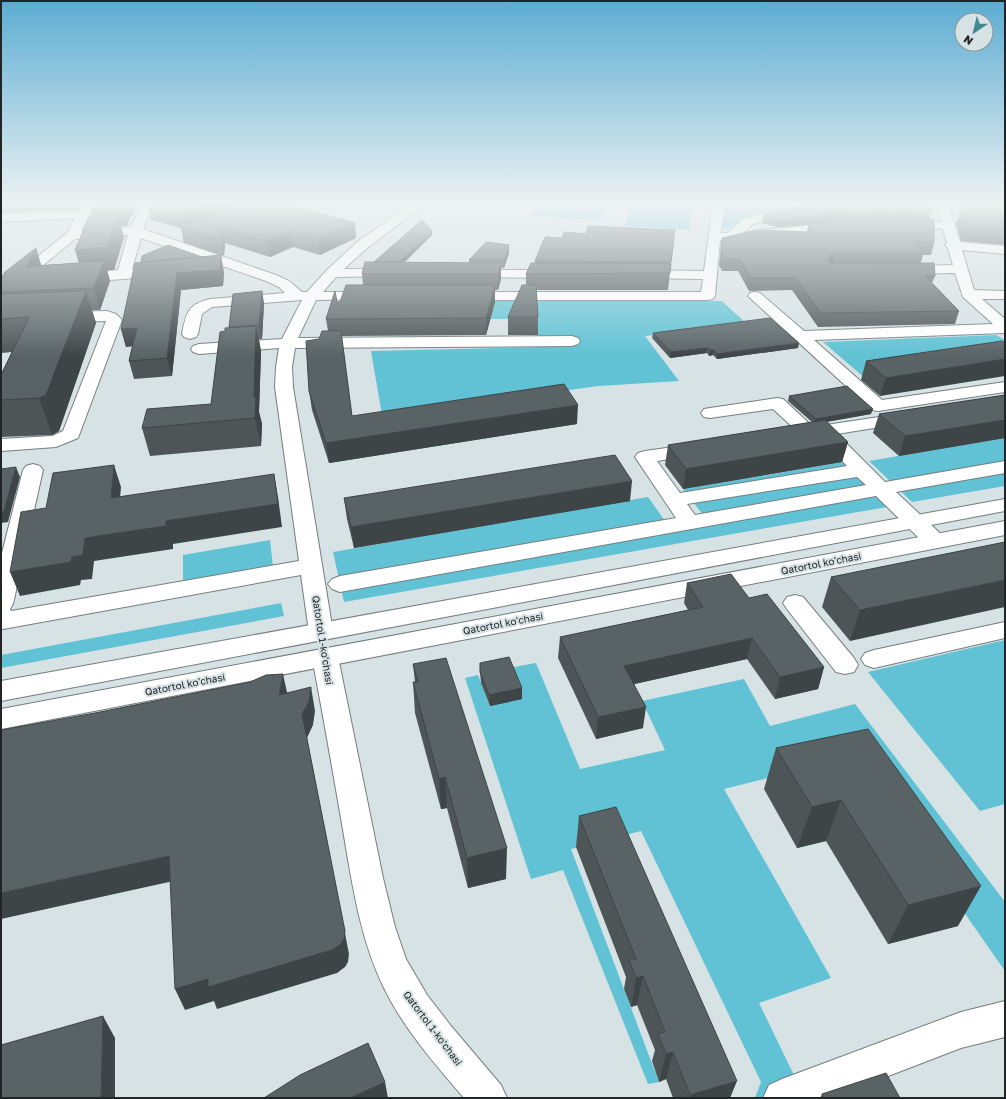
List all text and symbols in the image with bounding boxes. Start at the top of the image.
north arrow [954,12,994,52]
text: N [961,33,975,48]
street label: Qatortol ko'chasi [780,549,862,577]
street label: Qatortol 1-ko'chasi [310,595,336,685]
street label: Qatortol ko'chasi [462,609,544,637]
street label: Qatortol ko'chasi [144,670,226,698]
street label: Qatortol 1-ko'chasi [401,988,465,1068]

